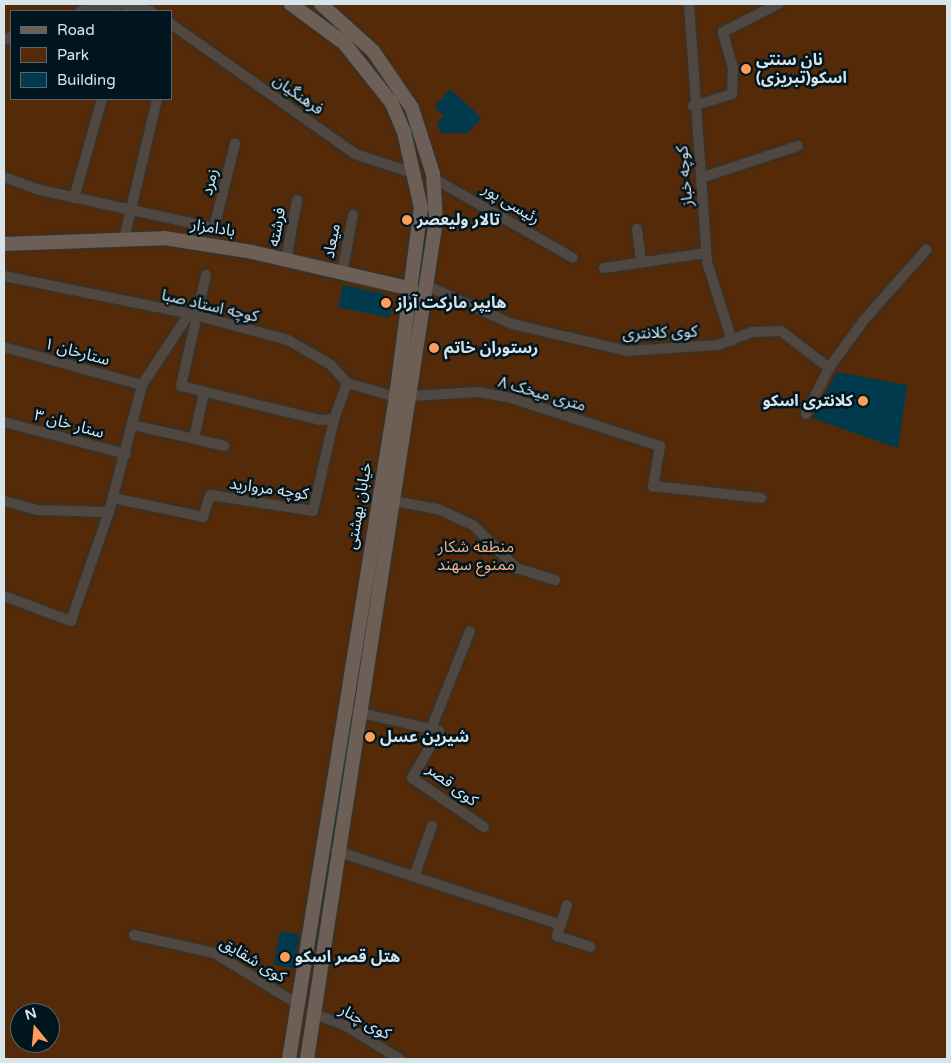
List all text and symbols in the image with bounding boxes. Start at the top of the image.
legend [10,10,172,100]
text: Road [57,21,95,39]
text: Park [57,46,89,64]
place label: نان سنتی اسکو(تبریزی) [756,50,847,88]
marker: نان سنتی اسکو(تبریزی) [740,63,752,75]
text: Building [57,71,116,89]
street label: فرهنگیان [269,71,327,119]
street label: کوچه خباز [673,145,697,207]
street label: زمرد [197,167,223,197]
street label: رئیسی پور [479,179,543,229]
street label: فرشته [264,206,290,248]
place label: تالار ولیعصر [417,210,500,230]
marker: تالار ولیعصر [401,214,413,226]
street label: بادامزار [190,215,236,241]
street label: میعاد [319,222,345,260]
street label: کوچه استاد صبا [160,286,260,326]
place label: هایپر مارکت آراز [396,293,506,313]
marker: هایپر مارکت آراز [380,297,392,309]
street label: کوی کلانتری [622,322,698,344]
street label: ستارخان ۱ [42,334,112,370]
place label: رستوران خاتم [444,338,538,358]
marker: رستوران خاتم [428,342,440,354]
street label: ۸ متری میخک [496,372,588,416]
place label: کلانتری اسکو [763,391,853,411]
marker: کلانتری اسکو [857,395,869,407]
street label: ستار خان ۳ [32,405,106,443]
street label: خیابان بهشتی [342,461,376,551]
street label: کوچه مروارید [228,474,310,504]
park label: منطقه شکار ممنوع سهند [437,537,515,575]
place label: شیرین عسل [380,727,469,747]
marker: شیرین عسل [364,731,376,743]
street label: کوی قصر [423,760,481,810]
street label: کوی شقایق [217,933,289,987]
place label: هتل قصر اسکو [295,947,400,967]
marker: هتل قصر اسکو [279,951,291,963]
street label: کوی چنار [336,1000,394,1044]
north arrow [10,1003,60,1053]
text: N [23,1004,39,1024]

